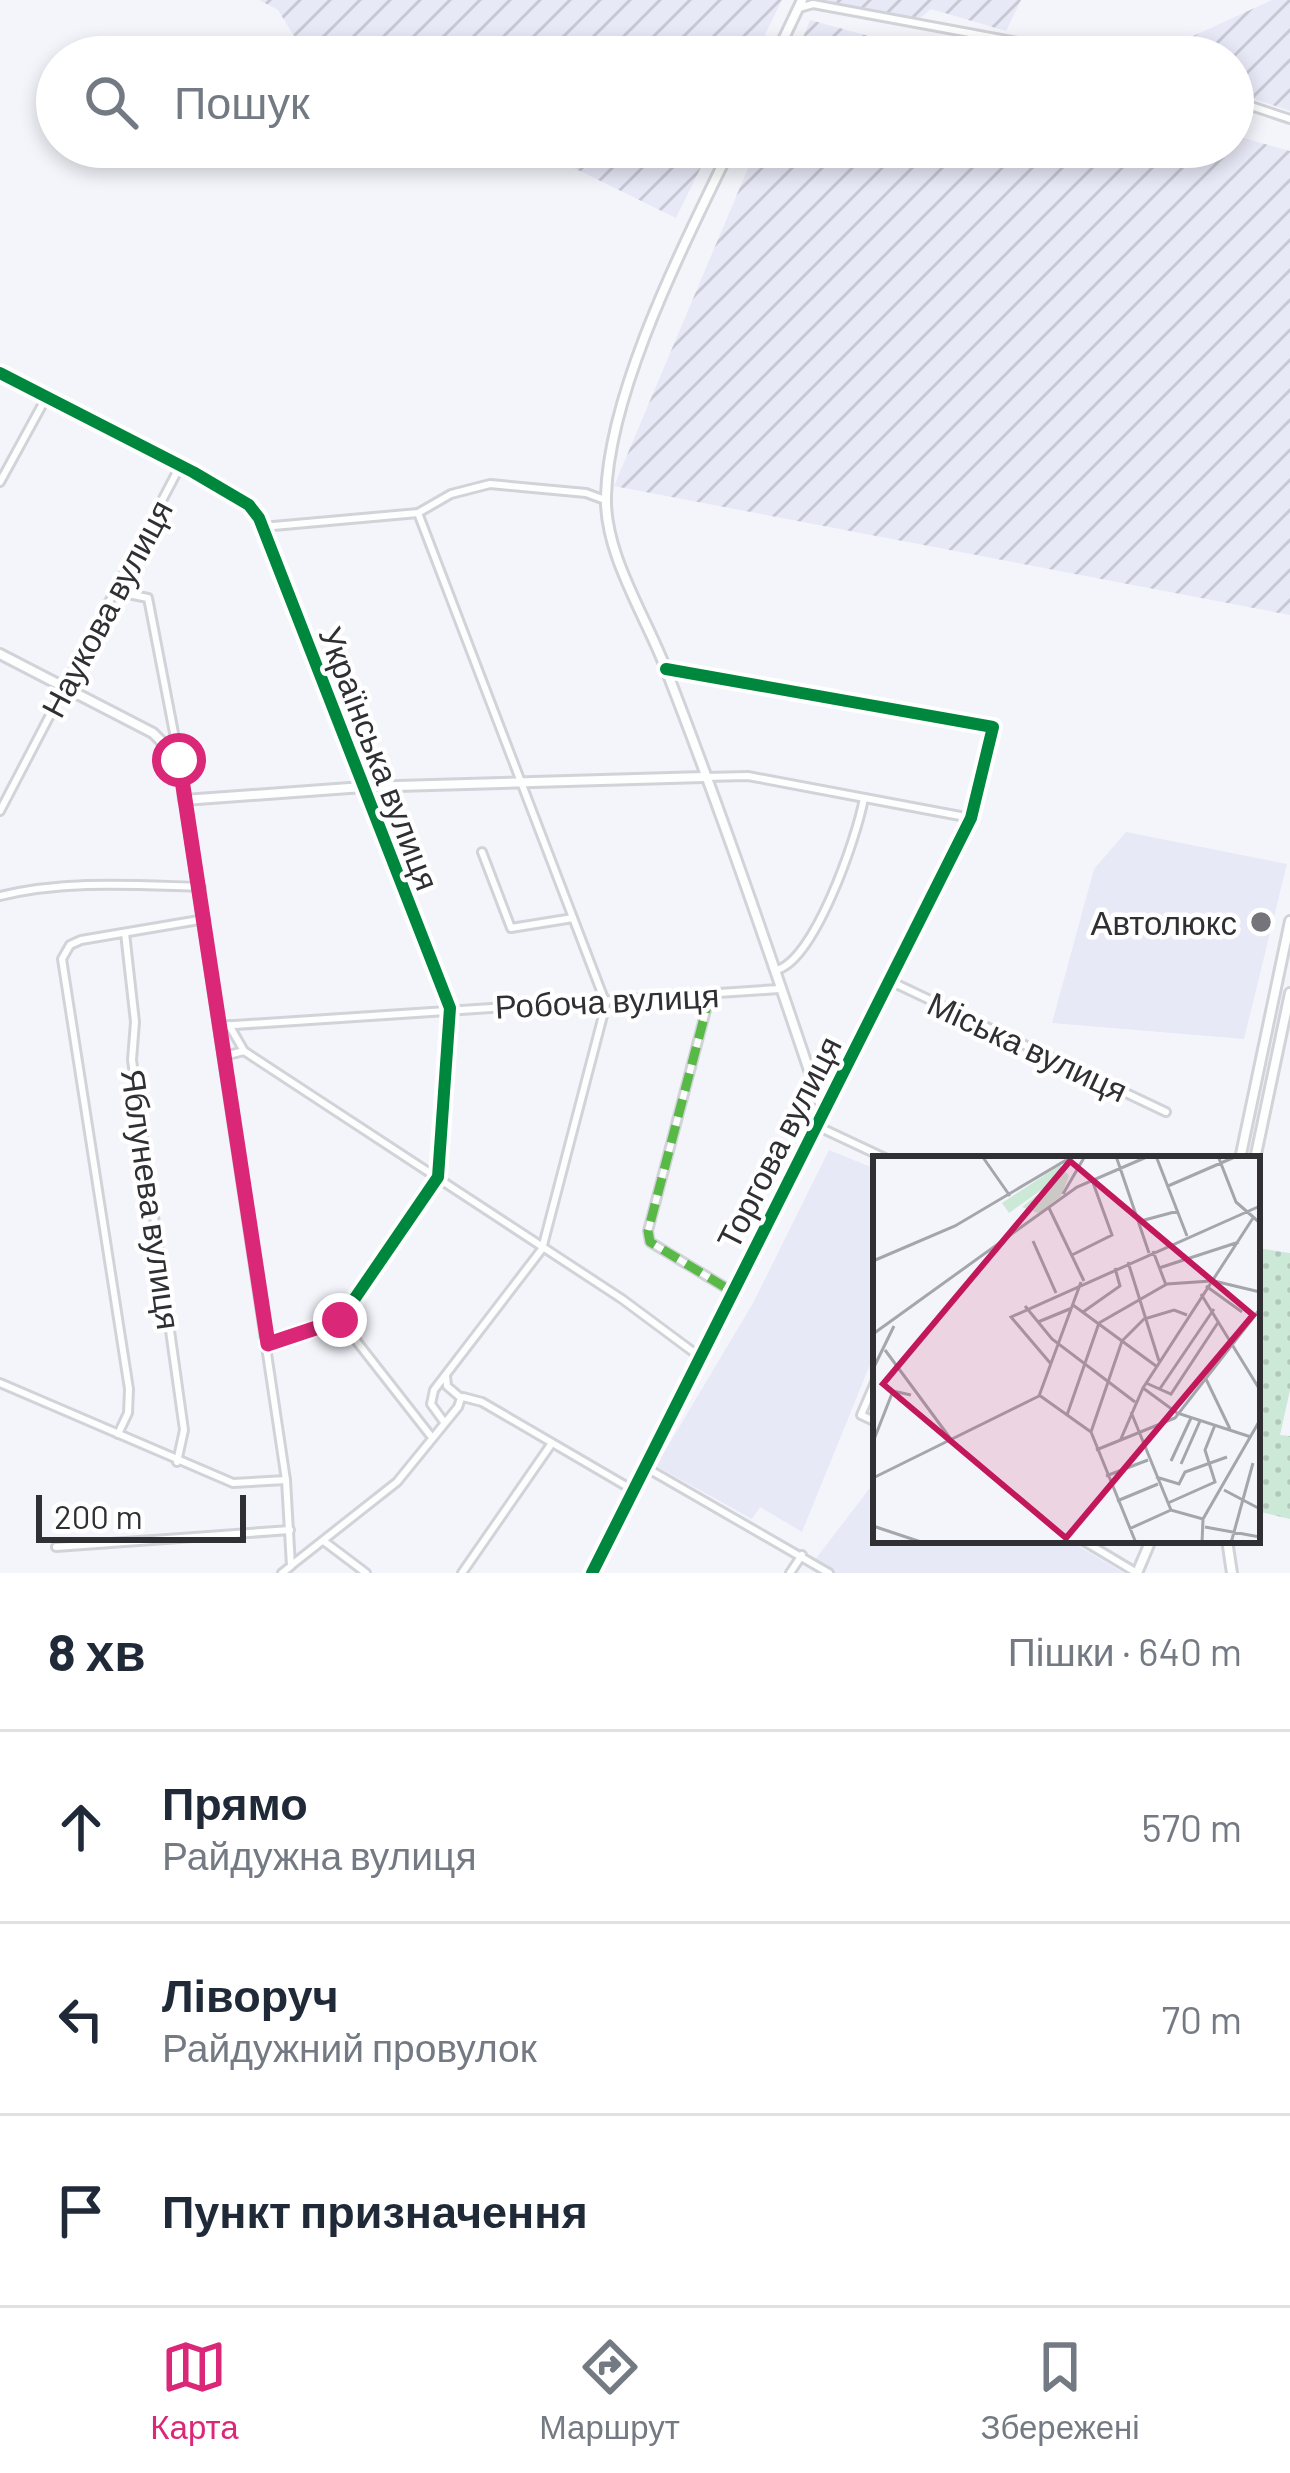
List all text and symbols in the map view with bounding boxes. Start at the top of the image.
search box [36,36,1254,168]
icon: search [78,69,144,135]
text: Пошук [174,74,310,128]
street label: Наукова вулиця [32,492,180,724]
street label: Українська вулиця [311,621,449,895]
route start [152,733,206,787]
place label: Автолюкс [1090,902,1237,942]
marker: Автолюкс [1248,909,1274,935]
street label: Робоча вулиця [494,974,720,1026]
street label: Міська вулиця [922,982,1134,1110]
street label: Торгова вулиця [707,1029,849,1255]
street label: Яблунева вулиця [114,1066,190,1332]
inset map [873,1156,1260,1543]
route end [313,1293,367,1347]
scale bar [36,1489,246,1542]
text: 200 m [54,1496,143,1536]
text: 8 хв [48,1620,146,1681]
text: Пішки · 640 m [1008,1627,1242,1674]
text: Прямо [162,1775,308,1829]
icon: ahead [48,1794,114,1860]
text: 570 m [1141,1803,1242,1850]
text: Райдужна вулиця [162,1831,477,1878]
text: Ліворуч [162,1967,339,2021]
icon: left [48,1986,114,2052]
text: 70 m [1161,1995,1242,2042]
text: Райдужний провулок [162,2023,537,2070]
icon: arrive [48,2178,114,2244]
text: Пункт призначення [162,2183,588,2237]
tab: Карта [150,2334,239,2447]
tab: Маршрут [539,2334,680,2447]
tab: Збережені [981,2334,1140,2447]

